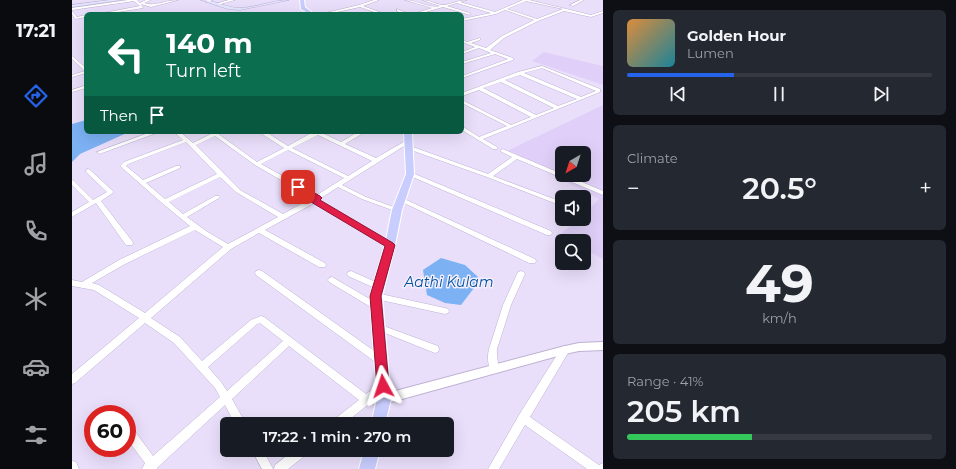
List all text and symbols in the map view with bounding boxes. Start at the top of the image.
text: 17:21 [16,20,56,42]
text: 140 m [166,26,253,60]
text: Golden Hour [687,26,786,45]
icon: left [100,28,152,80]
text: Lumen [687,45,734,61]
text: Turn left [166,60,241,82]
icon: directions [22,82,50,110]
icon: previous [667,83,689,105]
icon: pause [768,83,790,105]
icon: next [870,83,892,105]
icon: arrive [146,104,168,126]
text: Then [100,106,138,125]
north arrow [555,146,591,182]
map controls [555,146,591,270]
icon: music [22,150,50,178]
text: Climate [627,150,678,166]
pin [281,170,315,204]
text: 20.5° [742,170,817,207]
text: − [627,175,640,202]
text: + [919,175,932,202]
icon: arrive [287,176,309,198]
button: sound [555,190,591,226]
icon: phone [22,217,50,245]
button: search [555,234,591,270]
text: 49 [745,252,814,315]
water label: Aathi Kulam [403,273,494,291]
icon: climate [22,285,50,313]
text: km/h [762,310,797,326]
icon: car [22,353,50,381]
position arrow [362,365,404,407]
text: Range · 41% [627,373,703,389]
text: 205 km [627,393,741,430]
speed limit sign: 60 [84,405,136,457]
icon: filters [22,421,50,449]
text: 17:22 · 1 min · 270 m [263,427,411,446]

